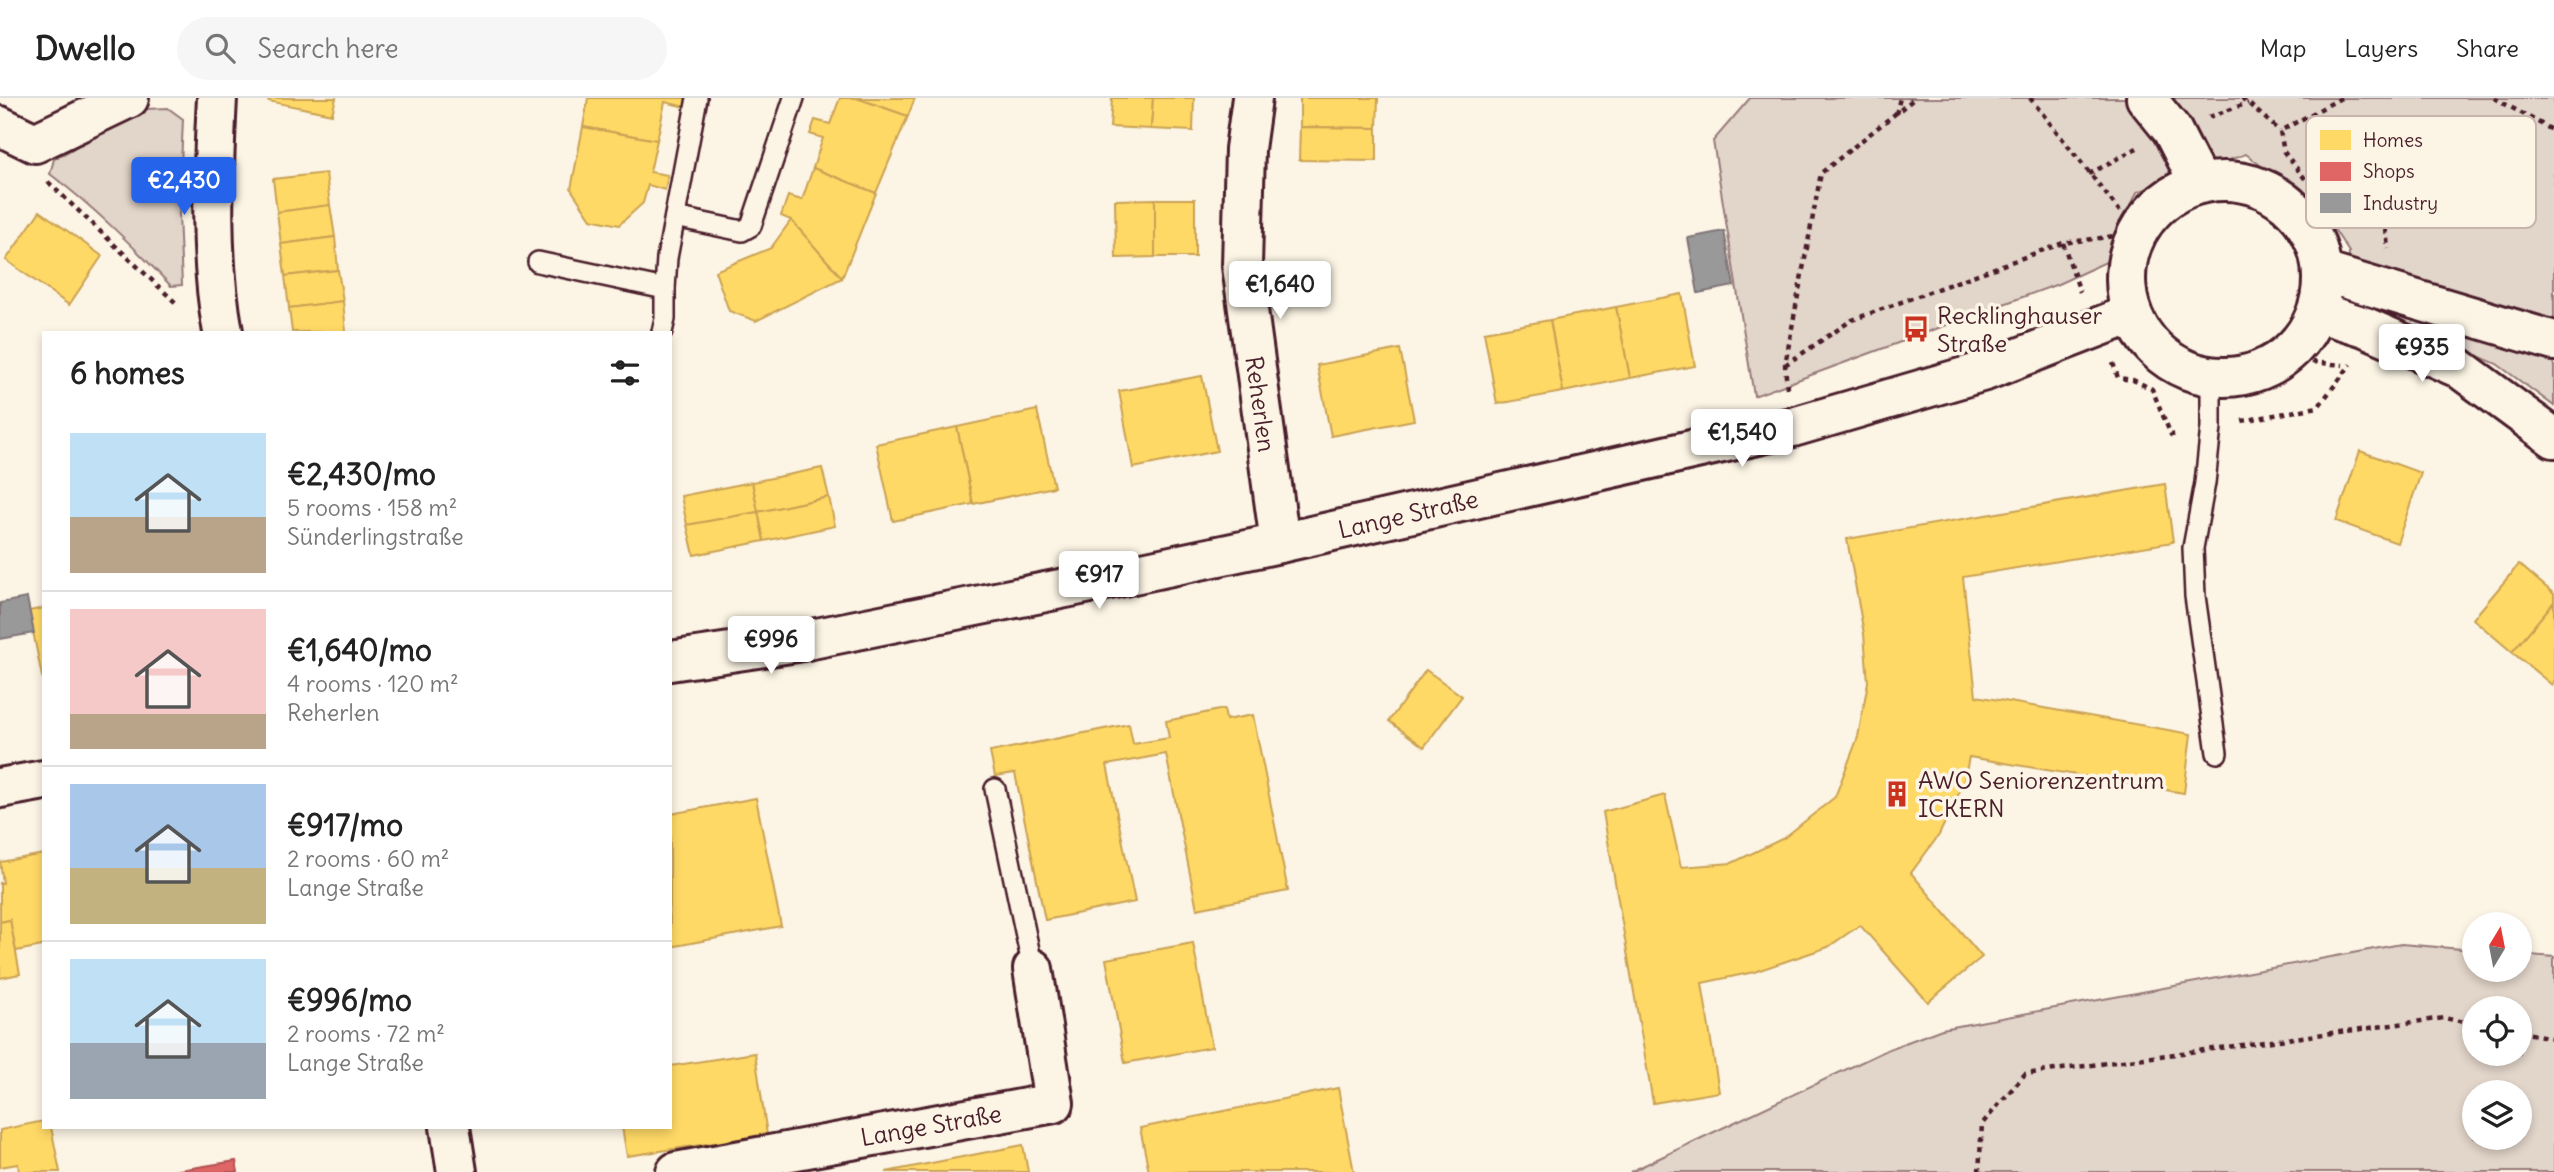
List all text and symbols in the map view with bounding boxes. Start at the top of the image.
search box [177,17,667,80]
text: Dwello [35,27,135,69]
icon: search [201,29,239,67]
text: Search here [257,32,398,65]
text: Map [2260,33,2306,63]
text: Layers [2344,33,2418,63]
text: Share [2456,33,2519,63]
legend [2306,116,2536,228]
text: Homes [2363,128,2423,152]
pin: €2,430 [127,158,241,217]
text: Shops [2363,159,2415,183]
text: €2,430 [147,165,221,194]
text: Industry [2363,191,2438,215]
pin: €1,640 [1223,262,1337,321]
text: €1,640 [1245,269,1315,298]
place label: Recklinghauser Straße [1937,300,2102,358]
bus stop icon: Recklinghauser Straße [1901,314,1931,344]
pin: €935 [2381,324,2463,384]
text: €935 [2395,332,2449,361]
text: 6 homes [70,354,185,392]
icon: filters [606,354,644,392]
street label: Reherlen [1239,354,1283,454]
pin: €1,540 [1685,410,1799,469]
text: €1,540 [1707,417,1777,446]
text: €2,430/mo [287,455,436,493]
icon: home [126,461,210,545]
street label: Lange Straße [1335,483,1481,545]
text: 5 rooms · 158 m² [287,493,457,522]
text: Sünderlingstraße [287,522,464,551]
pin: €917 [1058,552,1140,611]
text: €917 [1075,559,1123,588]
pin: €996 [730,616,812,676]
text: €996 [744,624,798,653]
text: €1,640/mo [287,631,432,669]
icon: home [126,637,210,721]
text: 4 rooms · 120 m² [287,669,459,698]
text: Reherlen [287,698,379,727]
place label: AWO Seniorenzentrum ICKERN [1918,765,2164,823]
building icon: AWO Seniorenzentrum ICKERN [1882,779,1912,809]
text: €917/mo [287,806,403,844]
icon: home [126,812,210,896]
text: 2 rooms · 60 m² [287,844,449,873]
text: Lange Straße [287,873,424,902]
north arrow [2462,912,2532,982]
map controls [2462,912,2532,1150]
text: €996/mo [287,981,412,1019]
icon: home [126,987,210,1071]
button: locate [2462,996,2532,1066]
text: 2 rooms · 72 m² [287,1019,445,1048]
text: Lange Straße [287,1048,424,1077]
button: layers [2462,1080,2532,1150]
street label: Lange Straße [858,1098,1004,1152]

